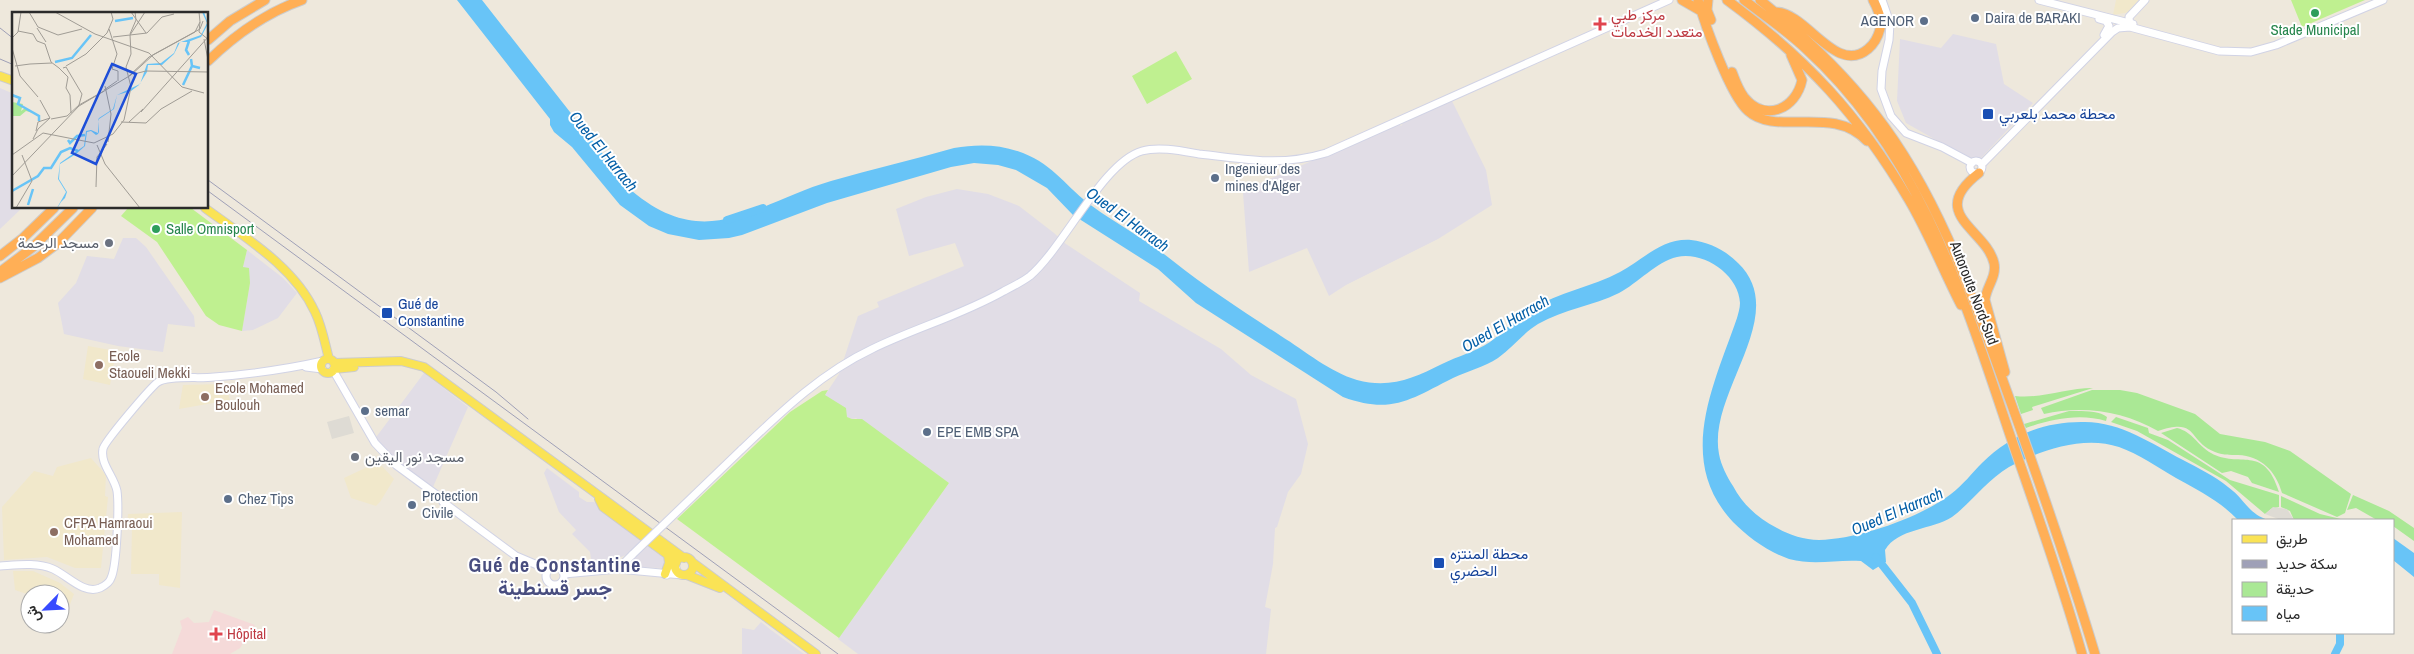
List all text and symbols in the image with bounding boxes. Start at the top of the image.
place label: مركز طبي متعدد الخدمات [1611,4,1703,42]
place label: Daira de BARAKI [1985,7,2081,28]
marker: Stade Municipal [2309,7,2321,19]
place label: AGENOR [1860,10,1914,31]
inset map [12,12,209,209]
marker: Daira de BARAKI [1969,12,1981,24]
marker: AGENOR [1918,15,1930,27]
marker: مركز طبي متعدد الخدمات [1593,17,1607,31]
place label: Stade Municipal [2271,19,2359,40]
place label: محطة محمد بلعربي [1999,103,2116,127]
water label: Oued El Harrach [565,106,643,196]
marker: محطة محمد بلعربي [1981,107,1995,121]
place label: Ingenieur des mines d'Alger [1225,158,1300,196]
marker: Ingenieur des mines d'Alger [1209,172,1221,184]
water label: Oued El Harrach [1082,181,1174,257]
place label: Salle Omnisport [166,218,255,239]
marker: Salle Omnisport [150,223,162,235]
place label: مسجد الرحمة [18,232,99,253]
marker: مسجد الرحمة [103,237,115,249]
street label: Autoroute Nord-Sud [1945,237,2004,348]
water label: Oued El Harrach [1457,289,1553,357]
place label: Gué de Constantine [398,293,464,331]
marker: Gué de Constantine [380,306,394,320]
place label: Ecole Staoueli Mekki [109,345,190,383]
marker: Ecole Staoueli Mekki [93,359,105,371]
place label: Ecole Mohamed Boulouh [215,377,304,415]
marker: Ecole Mohamed Boulouh [199,391,211,403]
place label: semar [375,400,409,421]
marker: semar [359,405,371,417]
place label: EPE EMB SPA [937,421,1020,442]
marker: EPE EMB SPA [921,426,933,438]
place label: مسجد نور اليقين [365,446,464,467]
marker: مسجد نور اليقين [349,451,361,463]
water label: Oued El Harrach [1848,482,1946,540]
place label: Protection Civile [422,485,478,523]
place label: Chez Tips [238,488,294,509]
marker: Chez Tips [222,493,234,505]
marker: Protection Civile [406,499,418,511]
place label: CFPA Hamraoui Mohamed [64,512,153,550]
legend [2232,519,2394,634]
marker: CFPA Hamraoui Mohamed [48,526,60,538]
text: طريق [2276,528,2308,549]
place label: محطة المنتزه الحضري [1450,543,1528,584]
district label: Gué de Constantine جسر قسنطينة [469,551,641,601]
text: سكة حديد [2276,553,2338,574]
marker: محطة المنتزه الحضري [1432,556,1446,570]
text: حديقة [2276,578,2314,599]
north arrow [20,584,70,634]
text: ش [21,603,45,626]
text: مياه [2276,603,2300,624]
place label: Hôpital [227,623,266,644]
marker: Hôpital [209,627,223,641]

